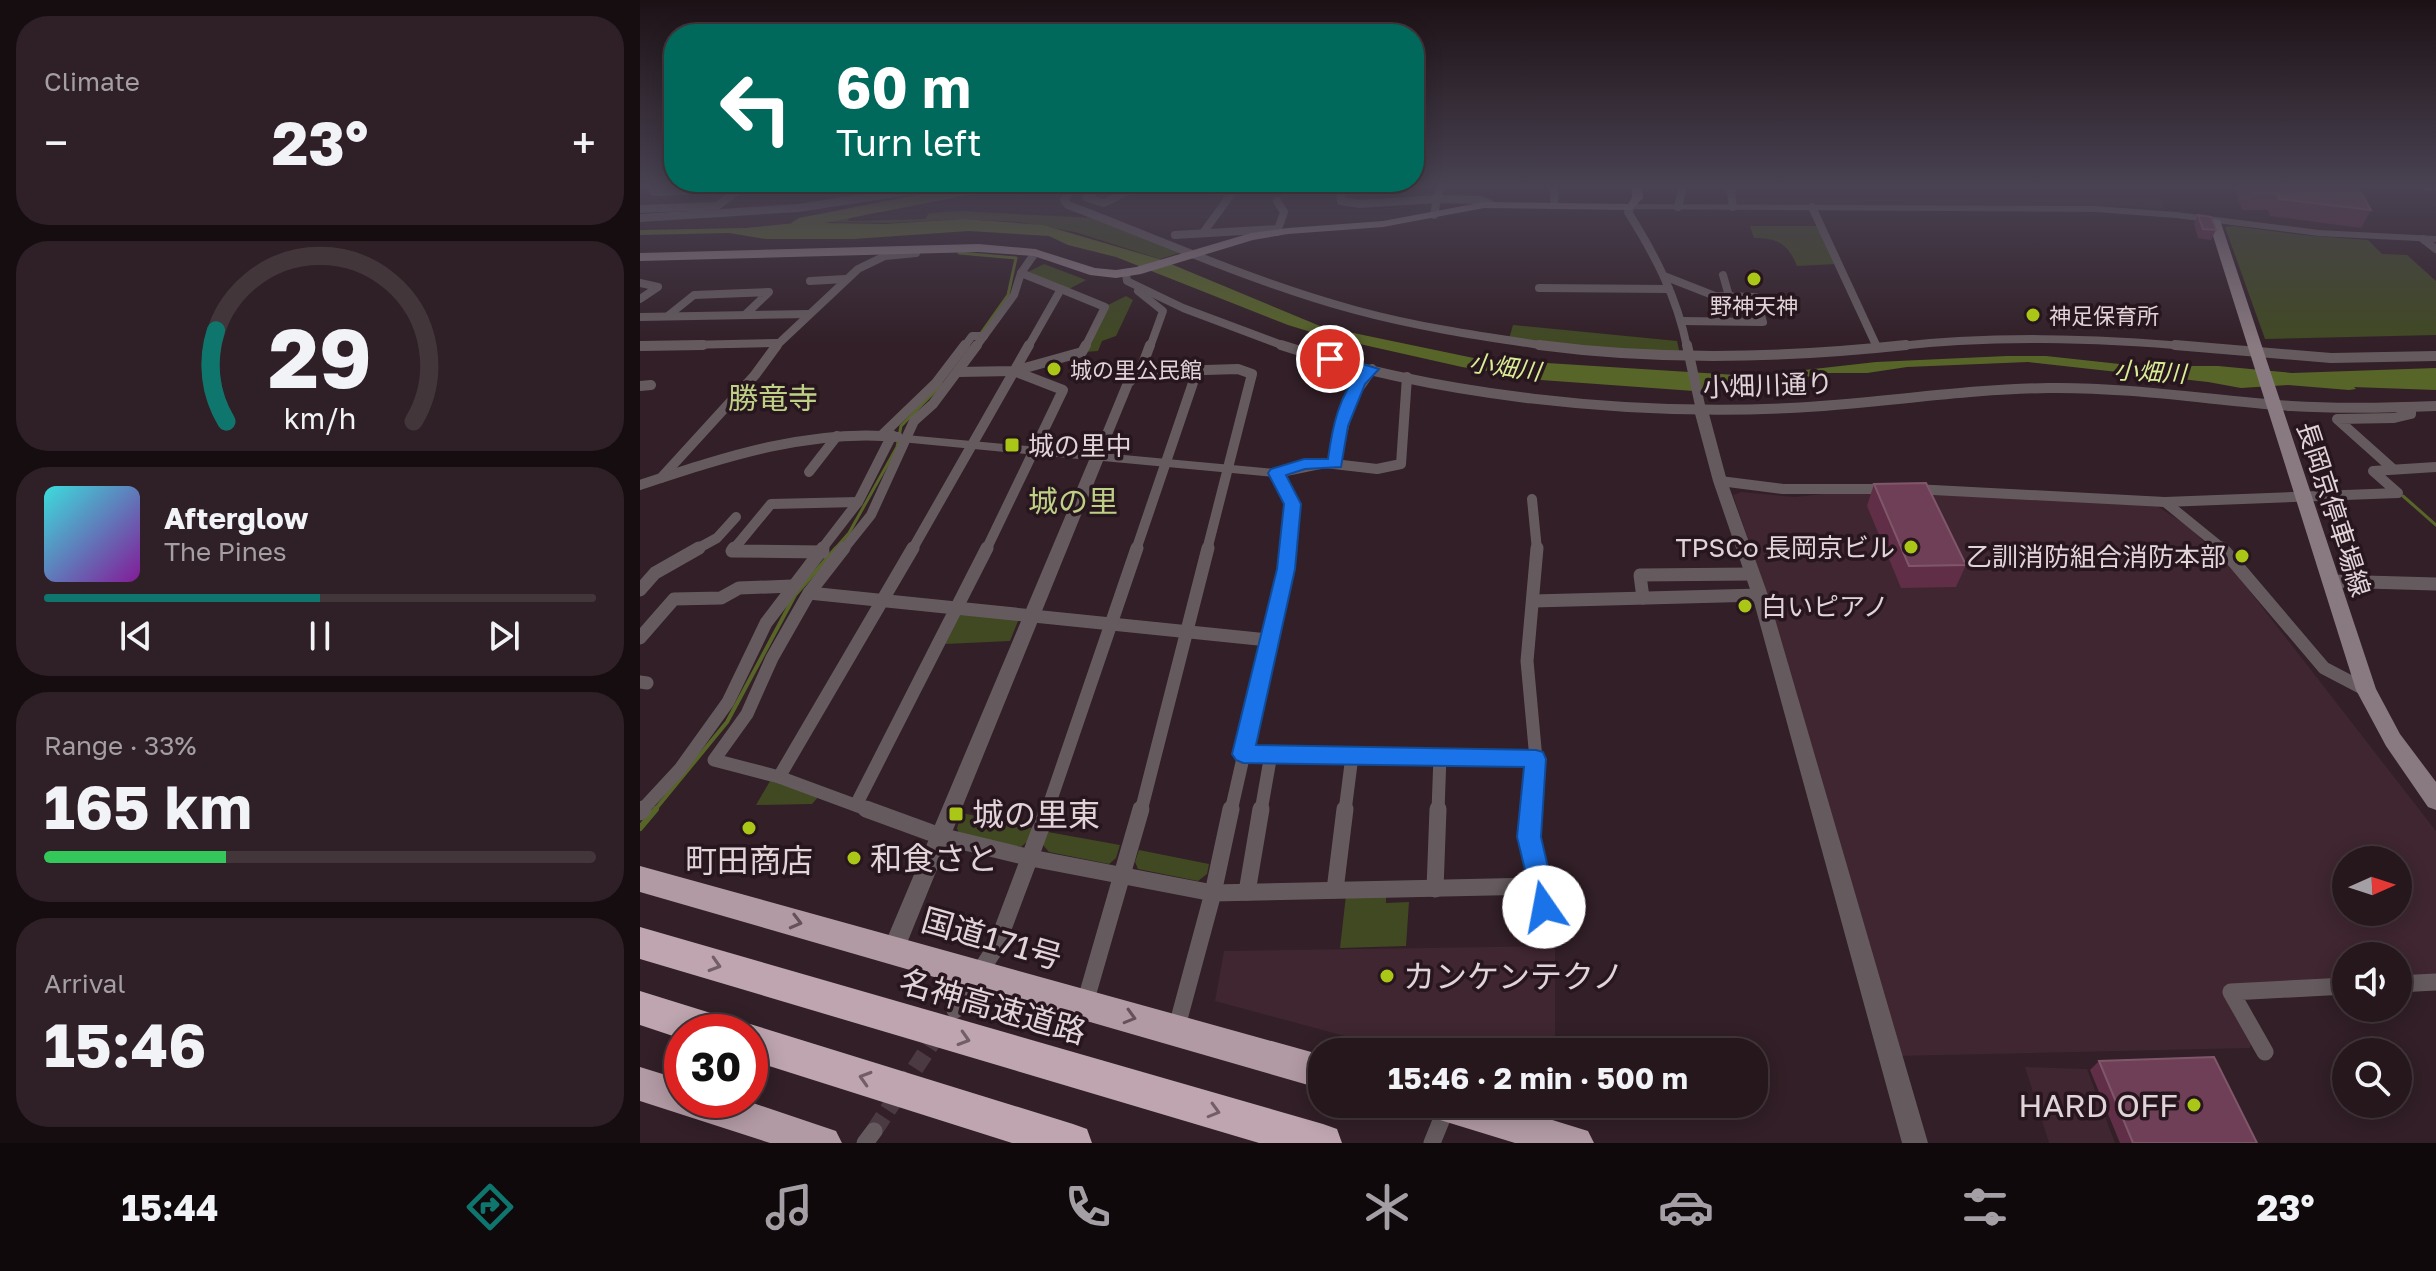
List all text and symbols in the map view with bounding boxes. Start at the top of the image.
text: 60 m [836,53,971,120]
icon: left [704,56,808,160]
text: Climate [44,66,140,97]
text: 23° [272,106,368,178]
text: − [44,116,68,169]
text: + [572,116,596,169]
text: Turn left [836,121,982,164]
marker: 野神天神 [1745,270,1763,288]
place label: 野神天神 [1710,292,1798,319]
place label: 神足保育所 [2049,302,2159,329]
text: 29 [268,306,372,406]
marker: 神足保育所 [2024,306,2042,324]
pin [1296,325,1364,393]
icon: arrive [1308,337,1352,381]
water label: 小畑川 [1467,347,1546,386]
water label: 小畑川 [2113,355,2190,388]
place label: 城の里公民館 [1070,356,1202,383]
marker: 城の里公民館 [1045,360,1063,378]
street label: 小畑川通り [1702,367,1834,403]
district label: 勝竜寺 [728,380,818,416]
text: km/h [284,401,356,435]
street label: 長岡京停車場線 [2291,418,2377,600]
place label: 城の里中 [1028,430,1132,461]
marker: 城の里中 [1003,436,1021,454]
district label: 城の里 [1028,483,1118,519]
text: Afterglow [164,500,308,536]
place label: TPSCo 長岡京ビル [1675,532,1895,563]
text: The Pines [164,536,287,567]
marker: TPSCo 長岡京ビル [1902,538,1920,556]
place label: 乙訓消防組合消防本部 [1966,541,2226,572]
marker: 乙訓消防組合消防本部 [2233,547,2251,565]
place label: 白いピアノ [1761,591,1889,622]
marker: 白いピアノ [1736,597,1754,615]
icon: previous [114,614,158,658]
icon: pause [298,614,342,658]
icon: next [482,614,526,658]
text: Range · 33% [44,730,196,761]
text: 165 km [44,770,252,842]
place label: 城の里東 [972,795,1100,833]
marker: 城の里東 [947,805,965,823]
marker: 町田商店 [740,819,758,837]
place label: 和食さと [870,839,998,877]
place label: 町田商店 [685,841,813,879]
north arrow [2332,846,2412,926]
map controls [2332,846,2412,1118]
marker: 和食さと [845,849,863,867]
position arrow [1502,865,1586,949]
street label: 国道171号 [918,900,1066,976]
one-way arrow [789,912,803,929]
button: sound [2332,942,2412,1022]
one-way arrow [707,956,721,972]
place label: カンケンテクノ [1403,957,1624,995]
street label: 名神高速道路 [895,961,1091,1051]
marker: カンケンテクノ [1378,967,1396,985]
text: Arrival [44,968,125,999]
text: 15:46 [44,1008,206,1080]
one-way arrow [1122,1008,1136,1024]
speed limit sign: 30 [664,1014,768,1118]
one-way arrow [957,1030,970,1046]
button: search [2332,1038,2412,1118]
text: 15:46 · 2 min · 500 m [1388,1060,1688,1096]
one-way arrow [859,1071,873,1087]
place label: HARD OFF [2018,1086,2178,1124]
marker: HARD OFF [2185,1096,2203,1114]
one-way arrow [1206,1102,1220,1119]
icon: directions [462,1179,518,1235]
icon: music [761,1179,817,1235]
icon: phone [1060,1179,1116,1235]
icon: climate [1359,1179,1415,1235]
icon: car [1658,1179,1714,1235]
icon: filters [1957,1179,2013,1235]
text: 15:44 [122,1186,219,1229]
text: 23° [2256,1186,2314,1229]

